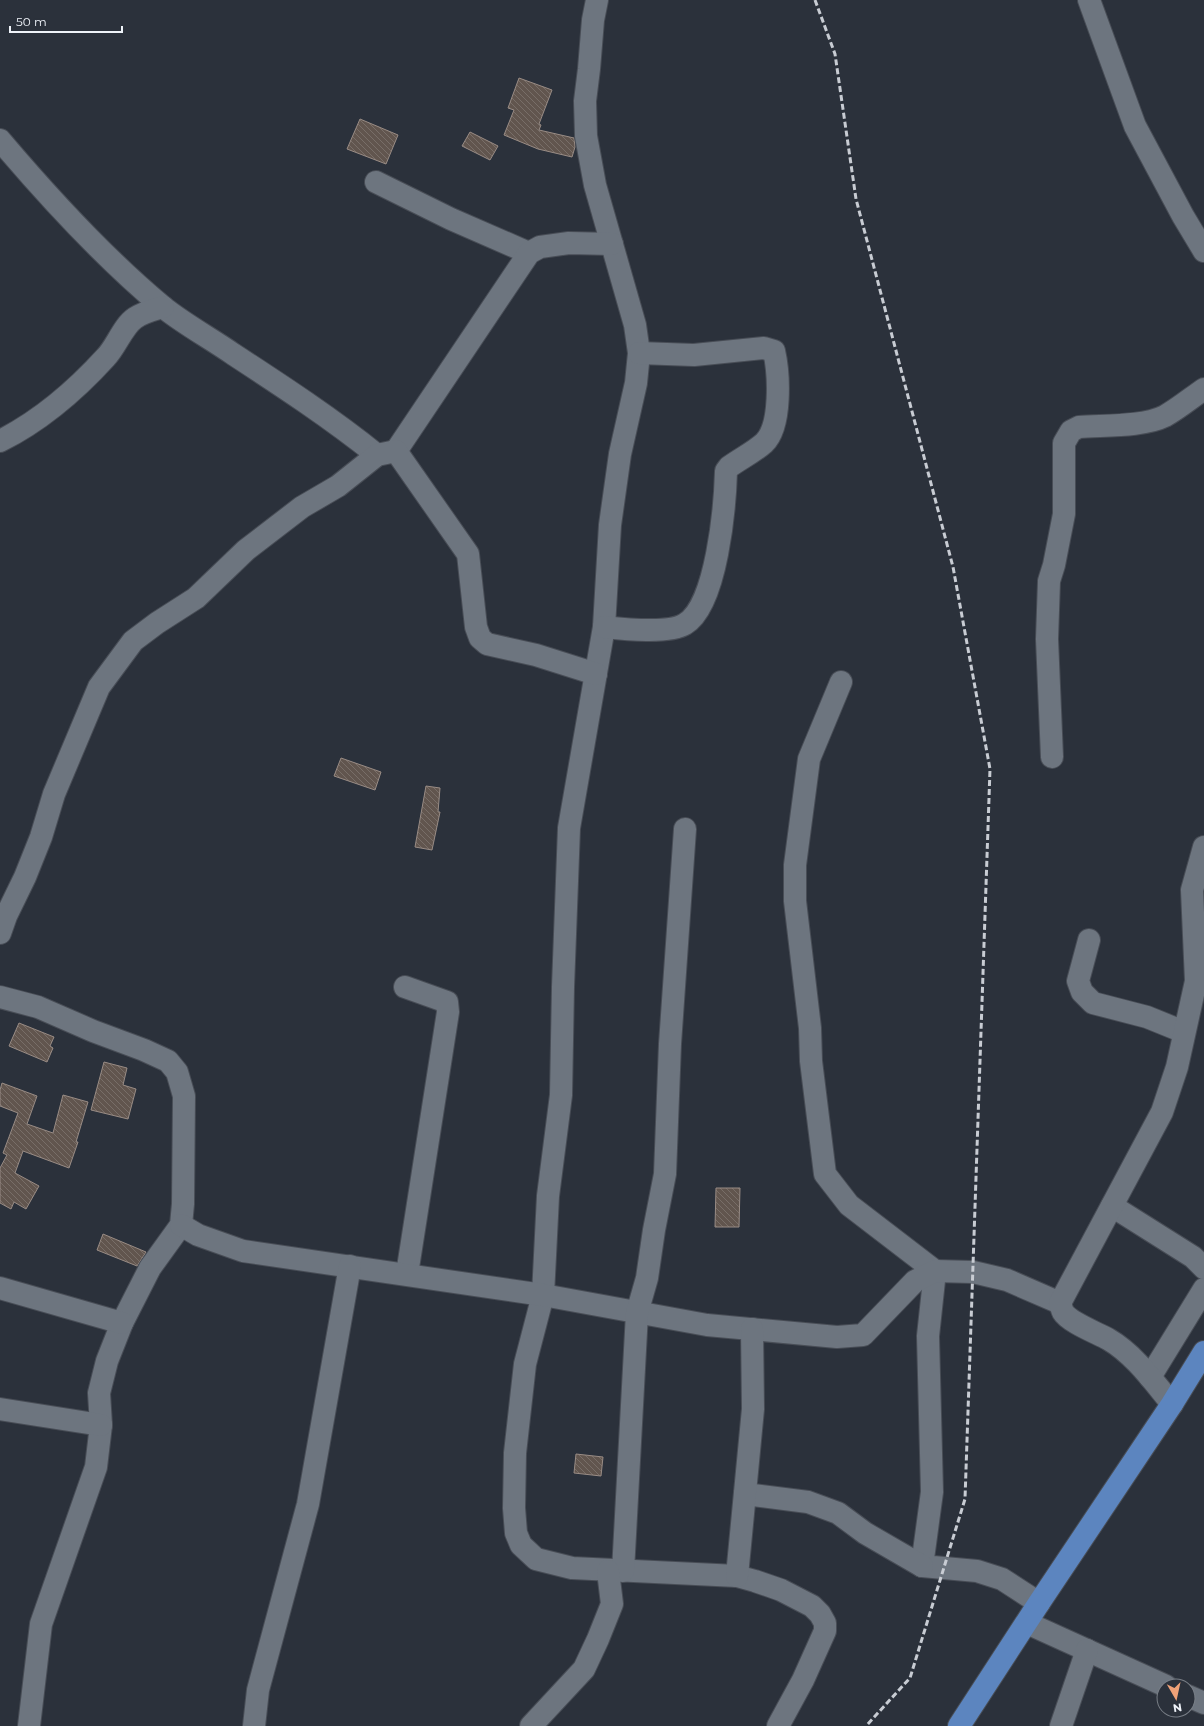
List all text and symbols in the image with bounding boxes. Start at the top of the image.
scale bar [10,8,122,34]
text: 50 m [16,14,47,29]
north arrow [1156,1678,1196,1718]
text: N [1172,1700,1183,1715]

